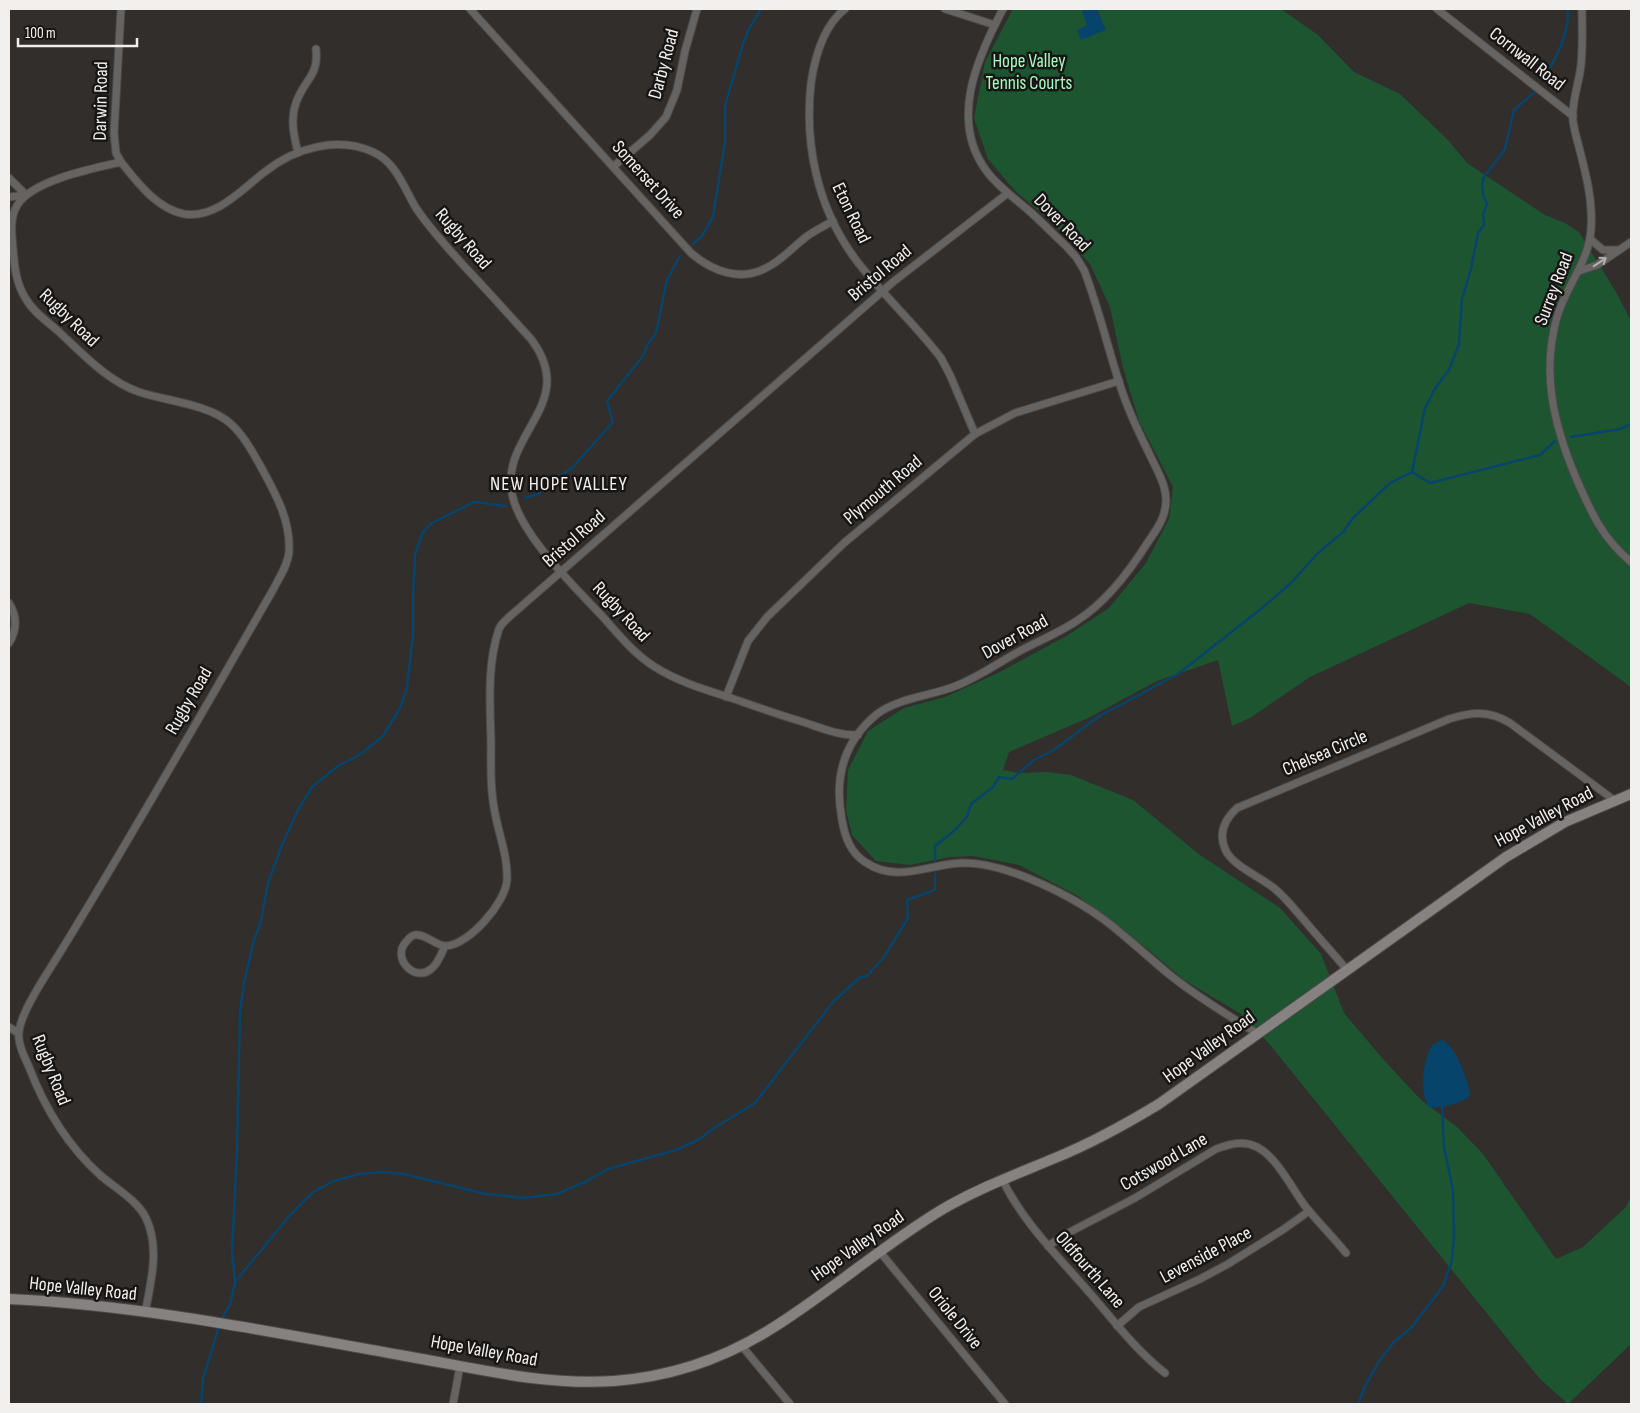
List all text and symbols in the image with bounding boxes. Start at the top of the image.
scale bar [18,15,136,47]
street label: Cornwall Road [1484,22,1570,96]
text: 100 m [25,24,56,43]
street label: Darby Road [644,26,684,102]
park label: Hope Valley Tennis Courts [986,50,1073,95]
street label: Darwin Road [89,61,113,141]
street label: Somerset Drive [607,136,689,224]
street label: Eton Road [827,179,875,247]
street label: Dover Road [1029,189,1095,257]
street label: Rugby Road [430,204,496,274]
street label: Bristol Road [843,240,917,306]
street label: Surrey Road [1530,249,1578,329]
one-way arrow [1592,257,1606,267]
street label: Rugby Road [34,284,104,352]
street label: Plymouth Road [839,450,927,530]
district label: NEW HOPE VALLEY [490,472,628,496]
street label: Bristol Road [538,505,610,573]
street label: Rugby Road [587,577,655,647]
street label: Dover Road [978,609,1052,665]
street label: Rugby Road [161,663,217,739]
street label: Chelsea Circle [1279,725,1371,781]
street label: Hope Valley Road [1491,782,1597,852]
street label: Hope Valley Road [1159,1006,1259,1088]
street label: Rugby Road [26,1031,76,1109]
street label: Cotswood Lane [1116,1128,1212,1196]
street label: Hope Valley Road [807,1206,909,1286]
street label: Levenside Place [1156,1221,1256,1289]
street label: Oldfourth Lane [1050,1227,1130,1313]
street label: Hope Valley Road [28,1272,138,1306]
street label: Oriole Drive [923,1282,987,1354]
street label: Hope Valley Road [429,1330,539,1372]

